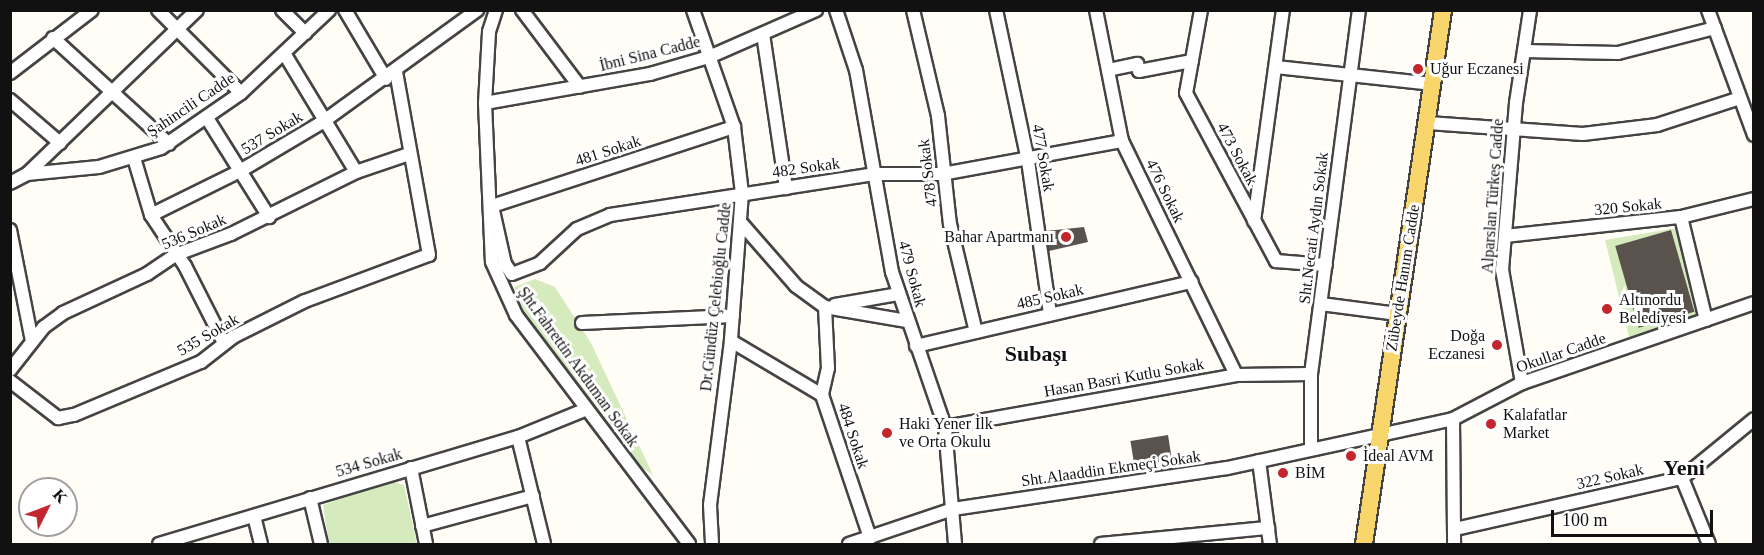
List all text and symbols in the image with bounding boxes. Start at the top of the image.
street label: İbni Sina Cadde [598,32,702,76]
place label: Uğur Eczanesi [1430,59,1524,79]
marker: Uğur Eczanesi [1411,62,1425,76]
street label: Şahincili Cadde [143,69,239,141]
street label: 537 Sokak [238,107,306,159]
street label: Alparslan Türkeş Cadde [1478,118,1508,274]
street label: 473 Sokak [1213,119,1261,189]
street label: 477 Sokak [1028,123,1058,193]
street label: 481 Sokak [573,131,643,171]
street label: 478 Sokak [914,138,942,208]
street label: Sht.Necati Aydın Sokak [1295,151,1333,305]
street label: 482 Sokak [771,154,841,182]
street label: 476 Sokak [1141,156,1189,226]
street label: 320 Sokak [1593,194,1663,220]
street label: Dr.Gündüz Çelebioğlu Cadde [697,202,735,392]
street label: Zübeyde Hanım Cadde [1382,203,1424,353]
street label: 536 Sokak [159,210,229,254]
place label: Bahar Apartmanı [943,227,1054,247]
marker: Bahar Apartmanı [1059,230,1073,244]
street label: 479 Sokak [894,239,930,309]
street label: 485 Sokak [1015,280,1085,314]
street label: Şht.Fahrettin Akduman Sokak [513,283,643,451]
place label: Altınordu Belediyesi [1619,290,1687,328]
marker: Altınordu Belediyesi [1600,302,1614,316]
street label: 535 Sokak [174,310,242,360]
place label: Doğa Eczanesi [1428,326,1485,364]
street label: Okullar Cadde [1514,329,1608,377]
marker: Doğa Eczanesi [1490,338,1504,352]
district label: Subaşı [1005,341,1067,367]
street label: Hasan Basri Kutlu Sokak [1042,354,1206,402]
street label: 484 Sokak [833,401,873,471]
place label: Kalafatlar Market [1503,405,1567,443]
place label: Haki Yener İlk ve Orta Okulu [899,414,993,452]
marker: Kalafatlar Market [1484,417,1498,431]
marker: Haki Yener İlk ve Orta Okulu [880,426,894,440]
street label: 534 Sokak [334,444,404,482]
place label: İdeal AVM [1363,446,1434,466]
street label: Sht.Alaaddin Ekmeçi Sokak [1020,447,1202,491]
marker: İdeal AVM [1344,449,1358,463]
district label: Yeni [1663,455,1705,481]
street label: 322 Sokak [1575,460,1645,494]
place label: BİM [1295,463,1325,483]
marker: BİM [1276,466,1290,480]
north arrow [18,477,78,537]
text: K [50,486,71,506]
scale bar [1554,498,1716,536]
text: 100 m [1562,510,1608,530]

